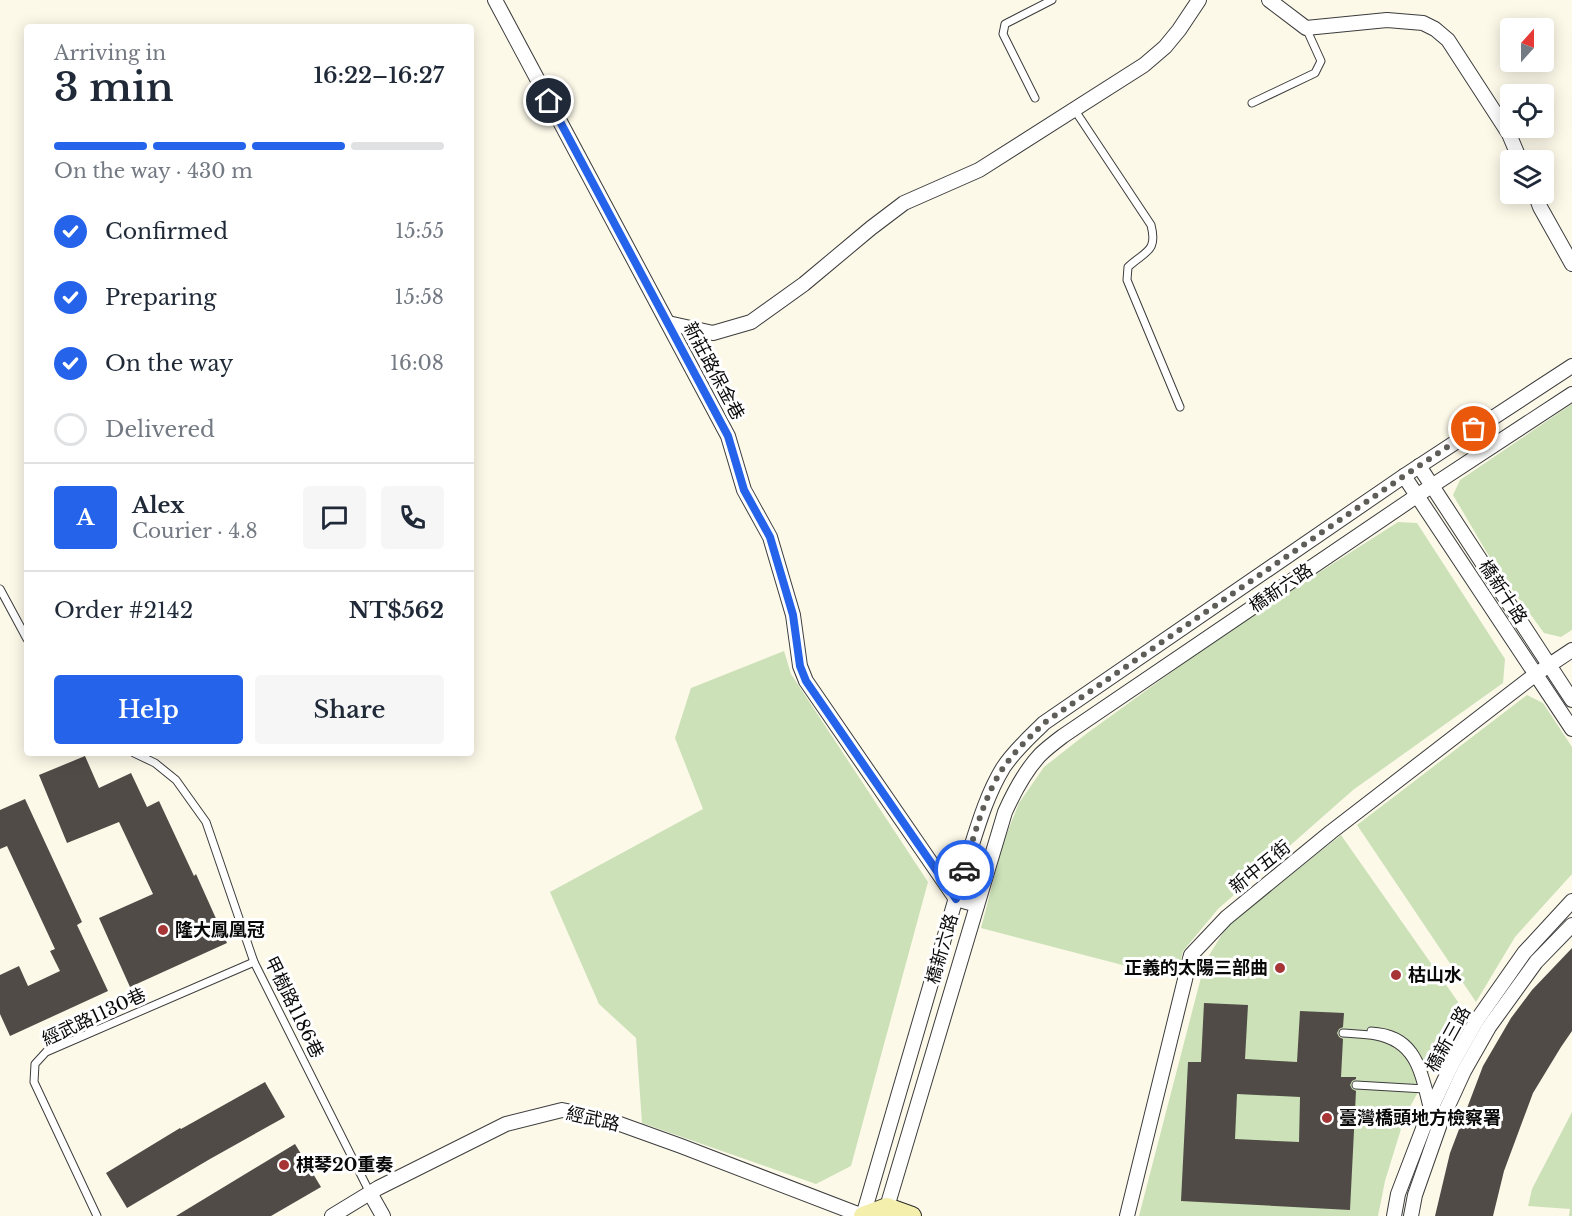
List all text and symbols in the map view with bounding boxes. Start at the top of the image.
north arrow [1500,18,1554,72]
map controls [1500,18,1554,204]
text: Arriving in [54,41,166,65]
text: 16:22–16:27 [313,62,444,89]
text: 3 min [54,63,174,112]
pin [523,75,574,126]
icon: home [532,84,565,117]
button: locate [1500,84,1554,138]
button: layers [1500,150,1554,204]
text: On the way · 430 m [54,159,253,183]
icon: check [54,215,87,248]
text: Confirmed [105,218,228,245]
text: 15:55 [395,219,444,243]
icon: check [54,281,87,314]
text: Preparing [105,284,216,311]
text: 15:58 [395,285,444,309]
street label: 新莊路保金巷 [679,318,749,424]
icon: check [54,347,87,380]
text: On the way [105,350,233,377]
text: 16:08 [390,351,444,375]
pin [1448,403,1499,454]
icon: bag [1457,412,1490,445]
text: Delivered [105,416,215,443]
button: chat [303,486,366,549]
button: phone [381,486,444,549]
text: Alex [132,492,185,519]
text: A [77,504,94,531]
text: Courier · 4.8 [132,519,258,543]
street label: 橋新十路 [1474,556,1532,628]
street label: 橋新六路 [1245,559,1317,617]
text: Order #2142 [54,597,193,624]
text: NT$562 [349,597,444,624]
button: Help [54,675,243,744]
button: Share [255,675,444,744]
street label: 新中五街 [1225,836,1295,898]
courier [934,840,994,900]
icon: car [948,854,981,887]
street label: 橋新六路 [922,911,962,987]
place label: 隆大鳳凰冠 [175,919,265,941]
marker: 隆大鳳凰冠 [156,923,170,937]
street label: 甲樹路1186巷 [260,952,328,1062]
place label: 正義的太陽三部曲 [1124,957,1268,979]
marker: 正義的太陽三部曲 [1273,961,1287,975]
place label: 枯山水 [1408,964,1462,986]
marker: 枯山水 [1389,968,1403,982]
street label: 經武路1130巷 [39,983,149,1051]
street label: 橋新三路 [1421,1002,1475,1076]
street label: 經武路 [564,1102,622,1136]
place label: 臺灣橋頭地方檢察署 [1339,1107,1501,1129]
marker: 臺灣橋頭地方檢察署 [1320,1111,1334,1125]
place label: 棋琴20重奏 [296,1154,393,1176]
marker: 棋琴20重奏 [277,1158,291,1172]

